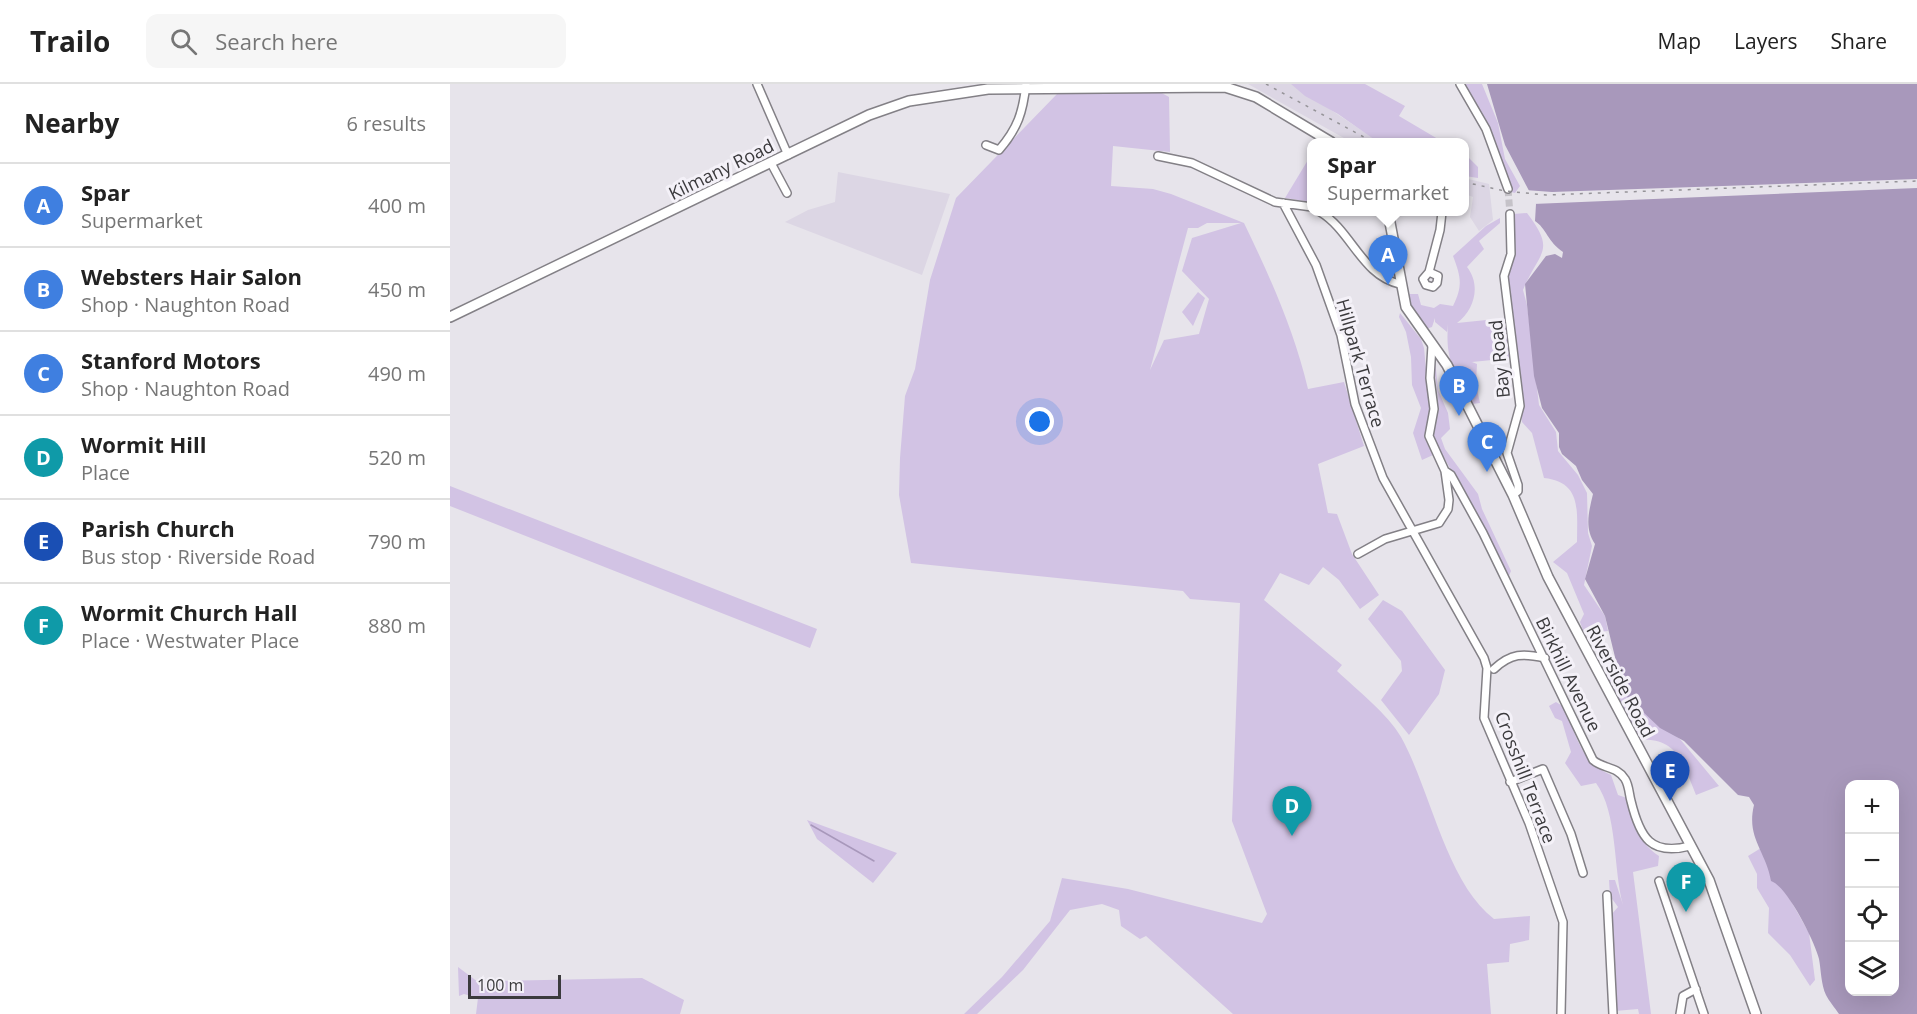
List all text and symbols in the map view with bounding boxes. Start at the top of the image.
search box [146,14,566,68]
text: Trailo [30,22,110,60]
icon: search [167,25,200,58]
text: Search here [215,26,338,56]
text: Map [1658,27,1701,55]
text: Layers [1734,27,1798,55]
text: Share [1831,27,1887,55]
text: Nearby [24,105,119,141]
text: 6 results [346,110,426,137]
street label: Kilmany Road [664,133,778,205]
popup [1307,138,1469,216]
text: Spar [1327,149,1377,179]
text: Spar [81,177,130,207]
text: Supermarket [1327,179,1449,206]
text: A [37,192,50,219]
text: 400 m [368,192,426,219]
text: Supermarket [81,207,203,234]
pin: A [1368,236,1408,285]
text: Websters Hair Salon [81,261,302,291]
text: B [37,276,50,303]
text: 450 m [368,276,426,303]
text: Shop · Naughton Road [81,291,290,318]
street label: Hillpark Terrace [1331,296,1391,430]
street label: Bay Road [1483,319,1515,399]
text: Stanford Motors [81,345,261,375]
text: C [37,360,50,387]
text: 490 m [368,360,426,387]
pin: B [1440,366,1478,416]
text: Shop · Naughton Road [81,375,290,402]
your location [1025,407,1054,436]
pin: C [1468,422,1506,472]
text: Wormit Hill [81,429,206,459]
text: D [36,444,51,471]
text: 520 m [368,444,426,471]
text: Place [81,459,130,486]
text: Parish Church [81,513,235,543]
text: E [38,528,49,555]
text: 790 m [368,528,426,555]
text: Bus stop · Riverside Road [81,543,315,570]
text: Wormit Church Hall [81,597,297,627]
text: F [38,612,49,639]
text: 880 m [368,612,426,639]
street label: Birkhill Avenue [1531,613,1607,735]
street label: Riverside Road [1581,621,1661,741]
text: Place · Westwater Place [81,627,299,654]
street label: Crosshill Terrace [1490,708,1562,846]
pin: E [1650,752,1690,801]
map controls [1845,780,1899,996]
button: + [1845,780,1899,834]
pin: D [1272,786,1312,836]
button: − [1845,834,1899,888]
pin: F [1666,862,1706,912]
button: locate [1845,888,1899,942]
button: layers [1845,942,1899,996]
scale bar [468,972,561,1000]
text: 100 m [477,974,523,996]

